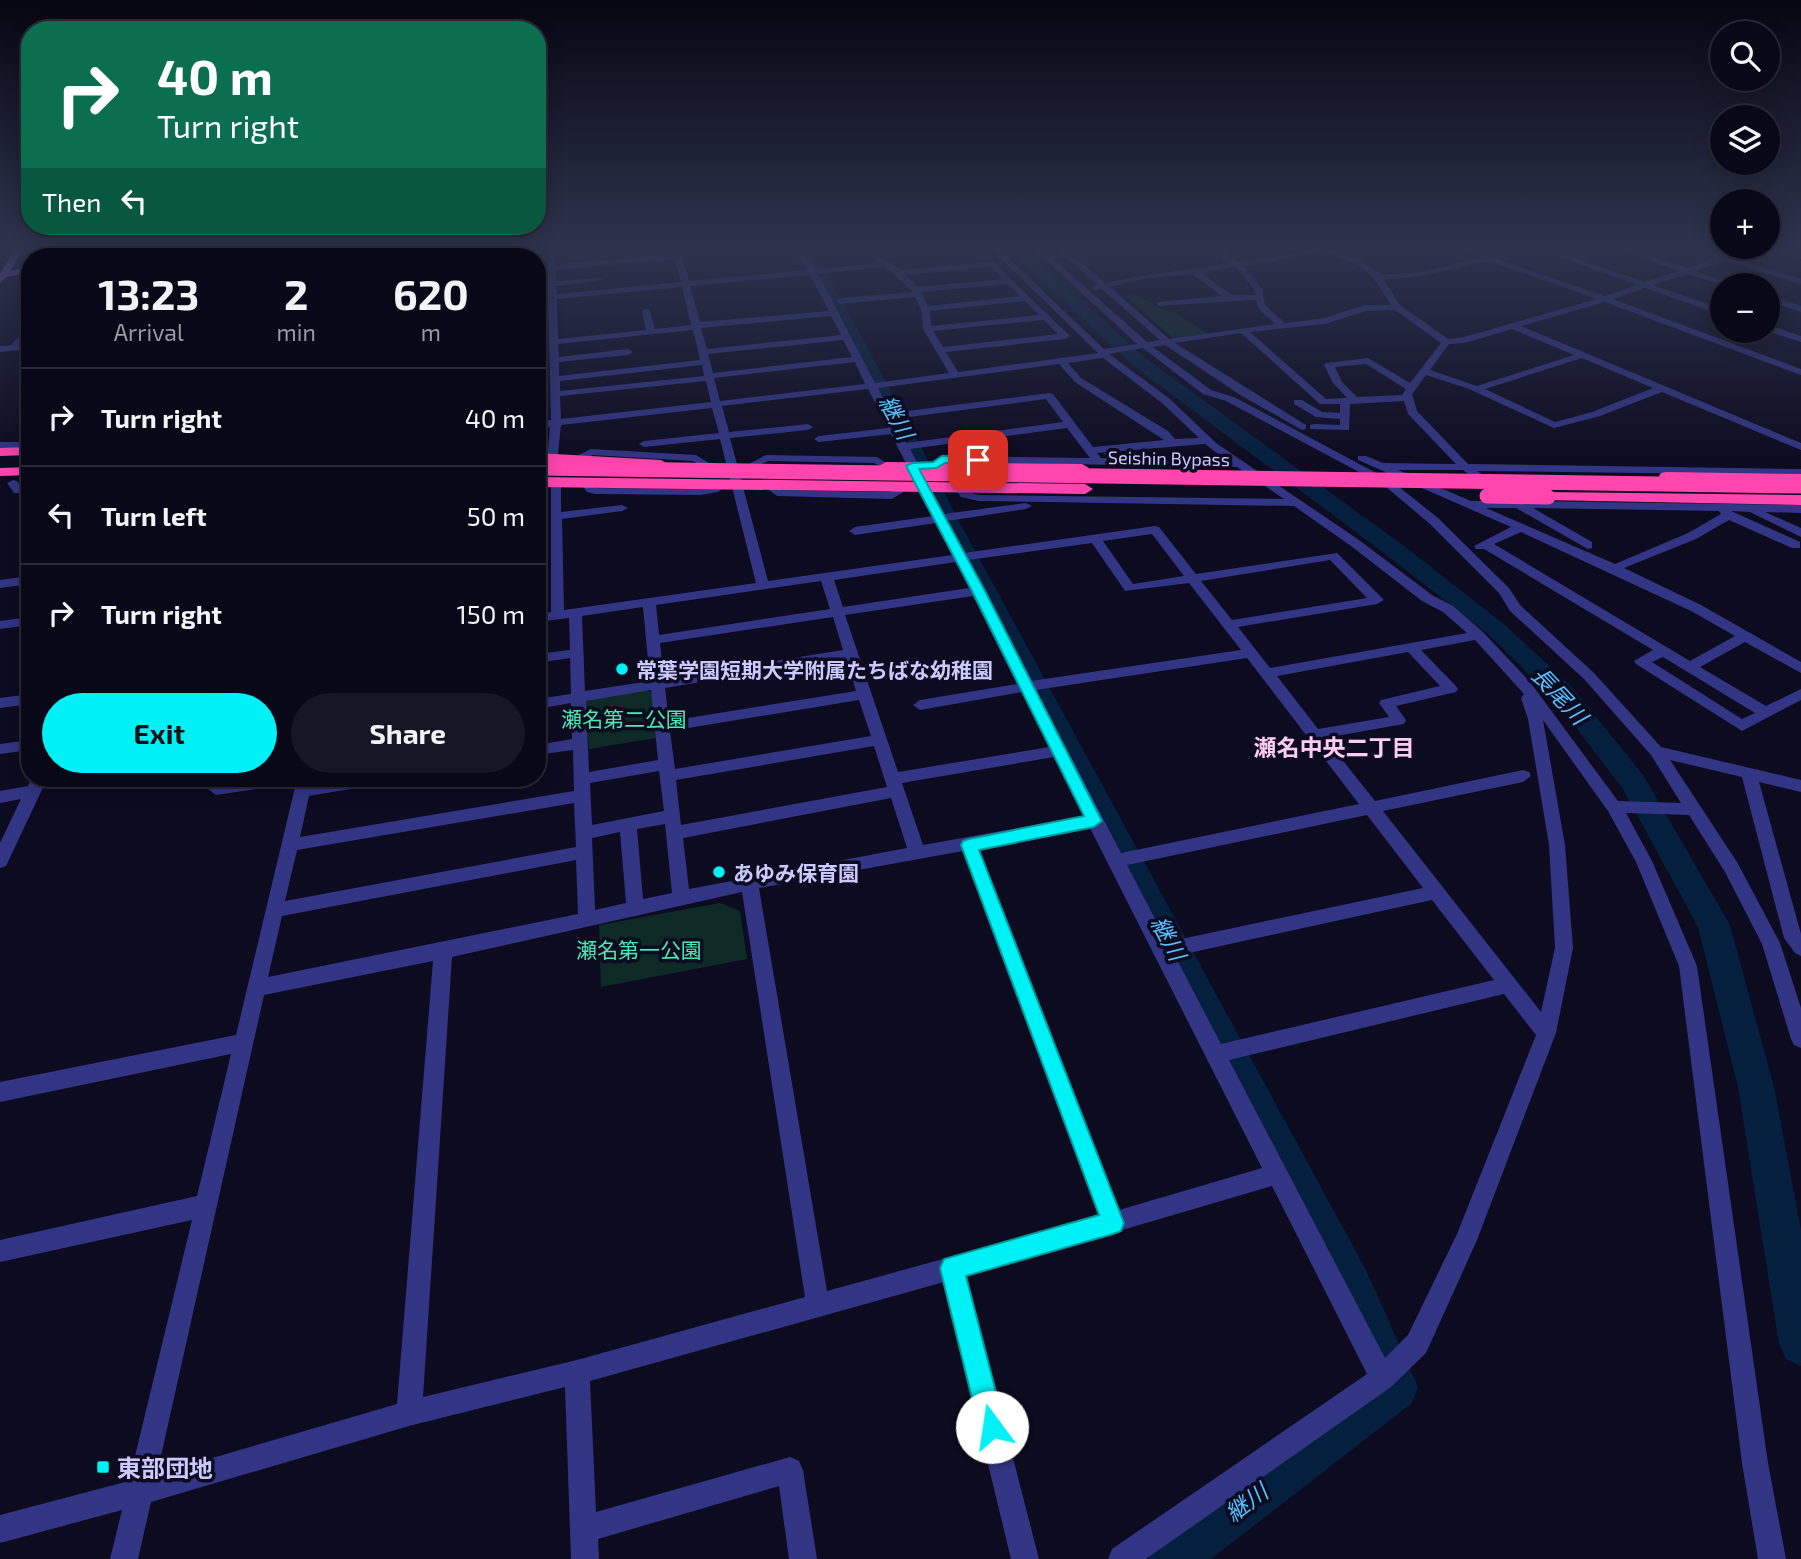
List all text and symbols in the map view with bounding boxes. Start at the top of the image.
map controls [1710,21,1780,343]
button: search [1710,21,1780,91]
text: 40 m [157,46,273,105]
icon: right [42,49,133,140]
button: layers [1710,105,1780,175]
text: Turn right [157,106,299,144]
icon: left [115,182,153,220]
text: Then [42,186,101,217]
button: + [1710,189,1780,259]
text: 13:23 [98,268,199,318]
text: 2 [284,268,308,318]
text: 620 [393,268,469,318]
button: − [1710,273,1780,343]
text: Arrival [114,318,184,346]
text: min [277,318,316,346]
text: m [421,318,441,346]
water label: 継川 [874,390,922,447]
icon: right [42,398,80,436]
text: Turn right [101,402,222,433]
text: 40 m [465,402,525,433]
pin [948,430,1008,490]
icon: arrive [959,441,997,479]
street label: Seishin Bypass [1108,446,1230,470]
icon: left [42,496,80,534]
text: Turn left [101,500,207,531]
text: 50 m [467,500,525,531]
icon: right [42,594,80,632]
text: Turn right [101,598,222,629]
text: 150 m [456,598,525,629]
place label: 常葉学園短期大学附属たちばな幼稚園 [636,657,993,682]
water label: 長尾川 [1526,660,1596,732]
marker: 常葉学園短期大学附属たちばな幼稚園 [614,661,630,677]
button: Exit [42,693,277,773]
button: Share [291,693,525,773]
park label: 瀬名第二公園 [561,706,687,731]
district label: 瀬名中央二丁目 [1254,733,1415,761]
place label: あゆみ保育園 [733,860,859,885]
marker: あゆみ保育園 [711,864,727,880]
water label: 継川 [1146,911,1194,968]
park label: 瀬名第一公園 [576,937,702,962]
position arrow [955,1390,1029,1464]
place label: 東部団地 [117,1453,213,1482]
marker: 東部団地 [95,1459,111,1475]
water label: 継川 [1219,1475,1275,1527]

